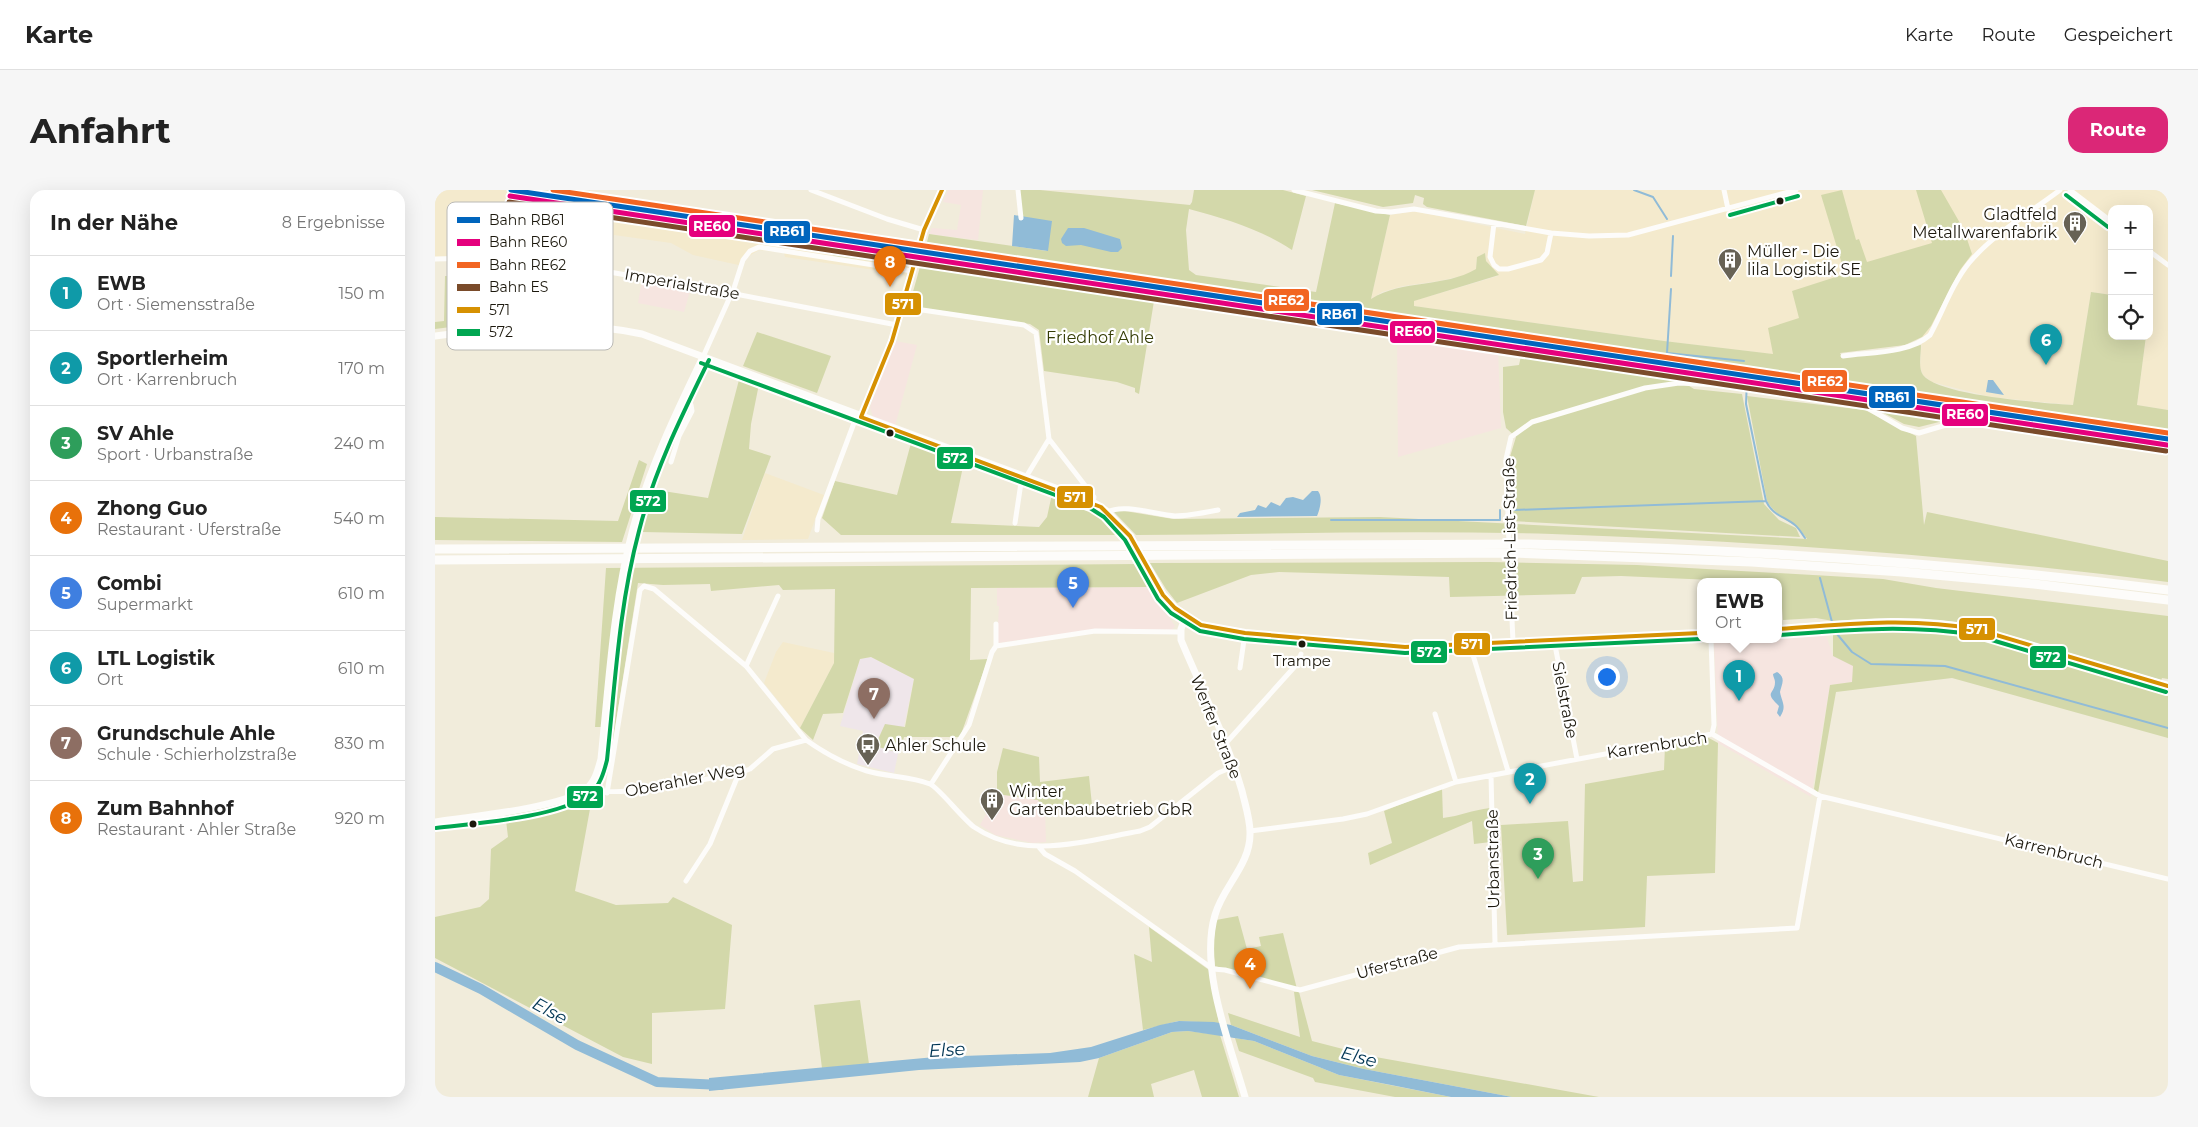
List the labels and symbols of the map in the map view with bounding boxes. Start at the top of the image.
unlabelled marker [1775,196,1785,206]
legend [447,202,613,350]
place label: Gladtfeld Metallwarenfabrik [1912,205,2057,242]
building icon: Gladtfeld Metallwarenfabrik [2062,210,2088,244]
text: Bahn RB61 [489,211,565,229]
line badge: RE60 [688,214,736,238]
text: RE60 [693,217,731,235]
line badge: RB61 [763,220,811,244]
text: RB61 [769,222,805,240]
text: Bahn RE60 [489,233,567,251]
place label: Müller - Die lila Logistik SE [1747,242,1861,279]
pin: 8 [874,246,906,287]
building icon: Müller - Die lila Logistik SE [1717,247,1743,281]
text: Bahn RE62 [489,256,566,274]
street label: Imperialstraße [623,265,741,303]
text: Bahn ES [489,278,548,296]
line badge: RE62 [1263,288,1310,312]
text: RE62 [1268,291,1304,309]
line badge: 571 [884,292,922,316]
text: 571 [892,295,914,313]
text: 571 [489,301,510,319]
line badge: RB61 [1316,302,1363,326]
text: RB61 [1321,305,1357,323]
line badge: RE60 [1389,320,1436,344]
text: RE60 [1394,322,1432,340]
text: 572 [489,323,513,341]
pin: 6 [2030,324,2062,365]
park label: Friedhof Ahle [1046,328,1154,347]
line badge: RE62 [1801,369,1848,393]
text: RE62 [1807,372,1843,390]
line badge: RB61 [1868,385,1916,409]
text: RB61 [1874,388,1910,406]
line badge: RE60 [1941,403,1989,427]
text: RE60 [1946,405,1984,423]
unlabelled marker [885,428,895,438]
line badge: 572 [936,446,974,470]
text: 572 [942,449,968,467]
street label: Friedrich-List-Straße [1499,457,1521,621]
line badge: 571 [1056,485,1094,509]
text: 571 [1064,488,1086,506]
line badge: 572 [629,489,667,513]
text: 572 [635,492,661,510]
pin: 5 [1057,567,1089,608]
line badge: 571 [1958,617,1996,641]
text: 571 [1966,620,1988,638]
line badge: 571 [1453,632,1491,656]
text: 571 [1461,635,1483,653]
marker: Trampe [1297,639,1307,649]
line badge: 572 [1410,640,1448,664]
text: 572 [1416,643,1442,661]
line badge: 572 [2029,645,2067,669]
text: 572 [2035,648,2061,666]
place label: Trampe [1273,651,1331,670]
street label: Sielstraße [1548,660,1582,740]
pin: 1 [1723,660,1755,701]
your location [1594,664,1620,690]
street label: Werfer Straße [1187,672,1245,782]
pin: 7 [858,678,890,719]
street label: Karrenbruch [1605,728,1709,762]
bus stop icon: Ahler Schule [855,732,881,766]
place label: Ahler Schule [885,736,986,755]
street label: Oberahler Weg [623,759,747,801]
pin: 2 [1514,763,1546,804]
place label: Winter Gartenbaubetrieb GbR [1009,782,1192,819]
line badge: 572 [566,785,604,809]
text: 572 [572,787,598,805]
building icon: Winter Gartenbaubetrieb GbR [979,787,1005,821]
street label: Urbanstraße [1483,809,1503,909]
unlabelled marker [468,819,478,829]
street label: Karrenbruch [2003,830,2105,872]
pin: 3 [1522,838,1554,879]
street label: Uferstraße [1354,943,1440,983]
pin: 4 [1234,948,1266,989]
water label: Else [529,993,571,1030]
water label: Else [928,1038,966,1062]
water label: Else [1339,1042,1380,1072]

